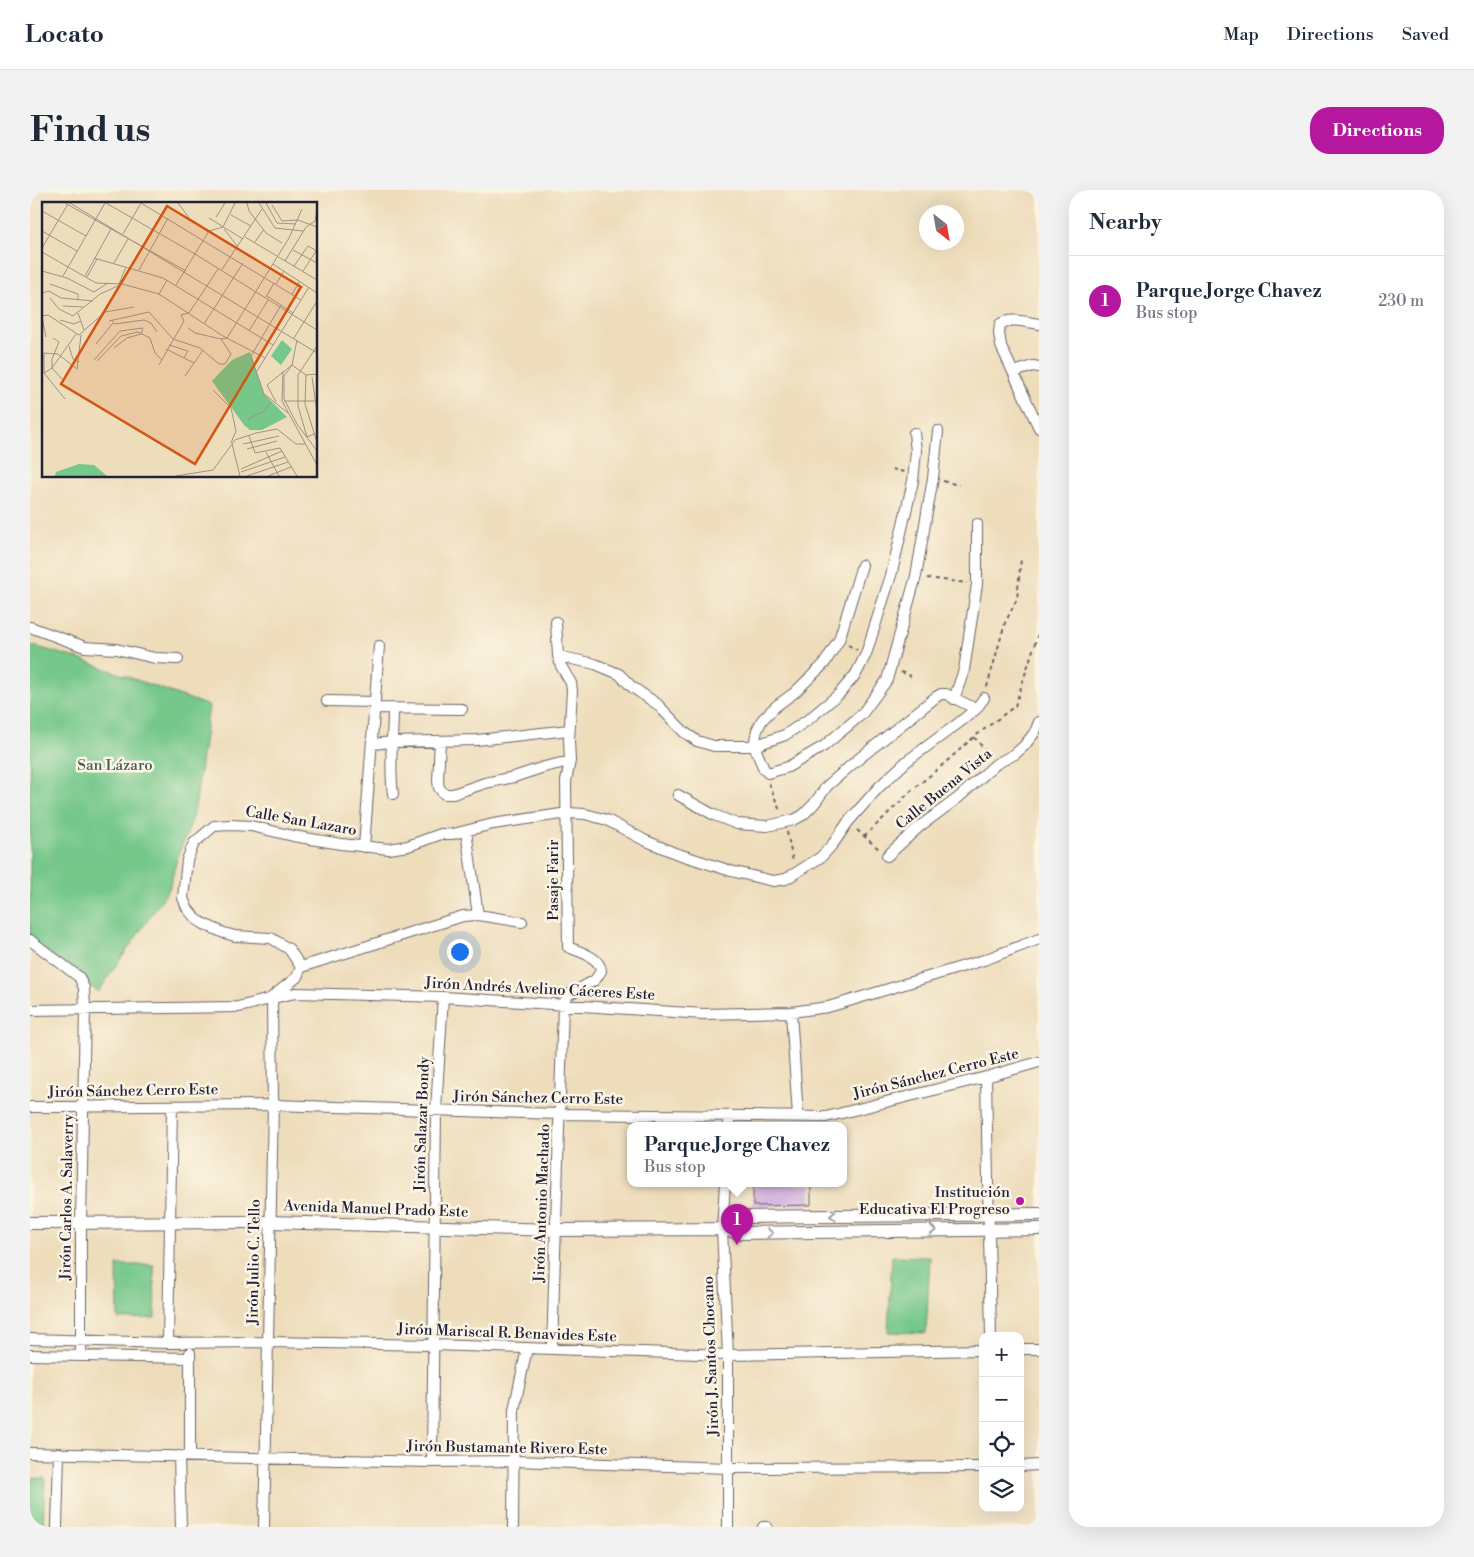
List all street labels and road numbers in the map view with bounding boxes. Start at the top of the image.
street label: Calle Buena Vista [892,744,996,834]
street label: Calle San Lazaro [244,802,358,840]
street label: Pasaje Farir [544,839,563,921]
street label: Jirón Andrés Avelino Cáceres Este [423,973,656,1005]
street label: Jirón Sánchez Cerro Este [850,1044,1021,1104]
street label: Jirón Salazar Bondy [410,1055,434,1193]
street label: Jirón Sánchez Cerro Este [47,1080,218,1102]
street label: Jirón Sánchez Cerro Este [452,1087,623,1109]
street label: Jirón Carlos A. Salaverry [56,1113,78,1281]
street label: Jirón Antonio Machado [530,1123,554,1284]
street label: Avenida Manuel Prado Este [282,1196,469,1222]
street label: Jirón Julio C. Tello [243,1199,265,1326]
street label: Jirón J. Santos Chocano [699,1276,723,1437]
street label: Jirón Mariscal R. Benavides Este [396,1320,617,1346]
street label: Jirón Bustamante Rivero Este [405,1437,608,1459]

